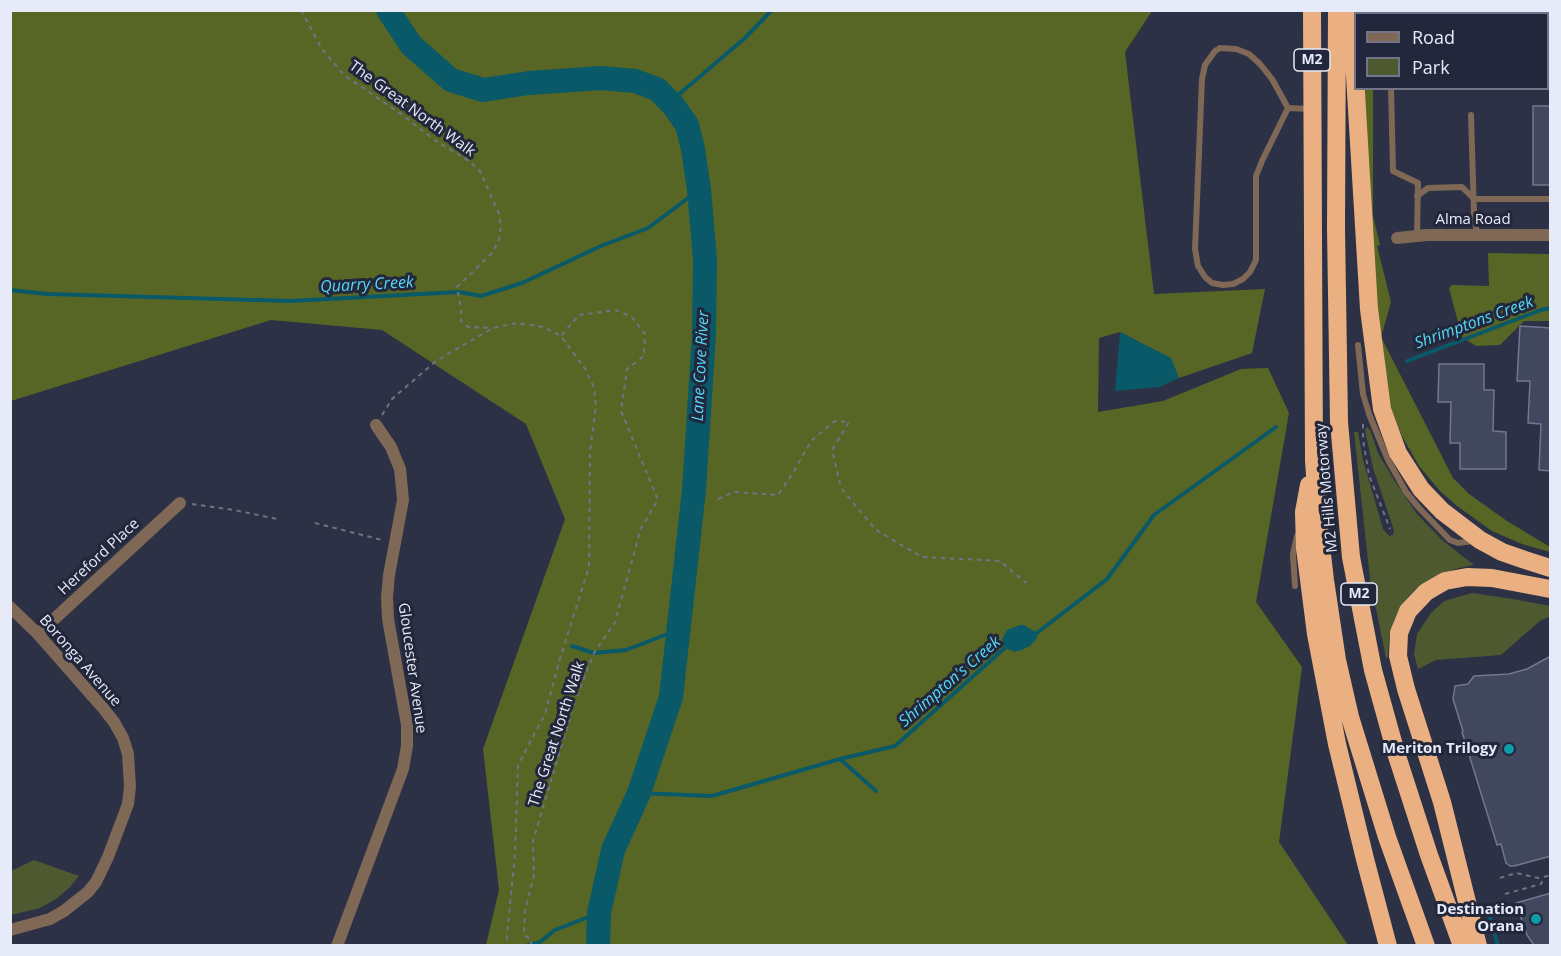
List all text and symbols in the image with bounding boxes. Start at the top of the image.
legend [1354,12,1549,90]
text: Road [1412,25,1455,49]
road number: M2 [1294,49,1330,71]
text: Park [1412,55,1450,79]
street label: The Great North Walk [345,57,479,161]
street label: Alma Road [1435,211,1511,229]
water label: Quarry Creek [320,273,414,297]
water label: Shrimptons Creek [1412,293,1536,353]
water label: Lane Cove River [689,310,713,422]
street label: M2 Hills Motorway [1312,423,1342,553]
street label: Hereford Place [55,515,143,599]
road number: M2 [1341,583,1377,605]
street label: Gloucester Avenue [394,602,430,734]
street label: Boronga Avenue [35,611,125,711]
water label: Shrimpton's Creek [895,633,1005,731]
street label: The Great North Walk [525,659,589,809]
place label: Meriton Trilogy [1382,740,1497,758]
marker: Meriton Trilogy [1502,742,1516,756]
place label: Destination Orana [1436,901,1524,936]
marker: Destination Orana [1529,912,1543,926]

